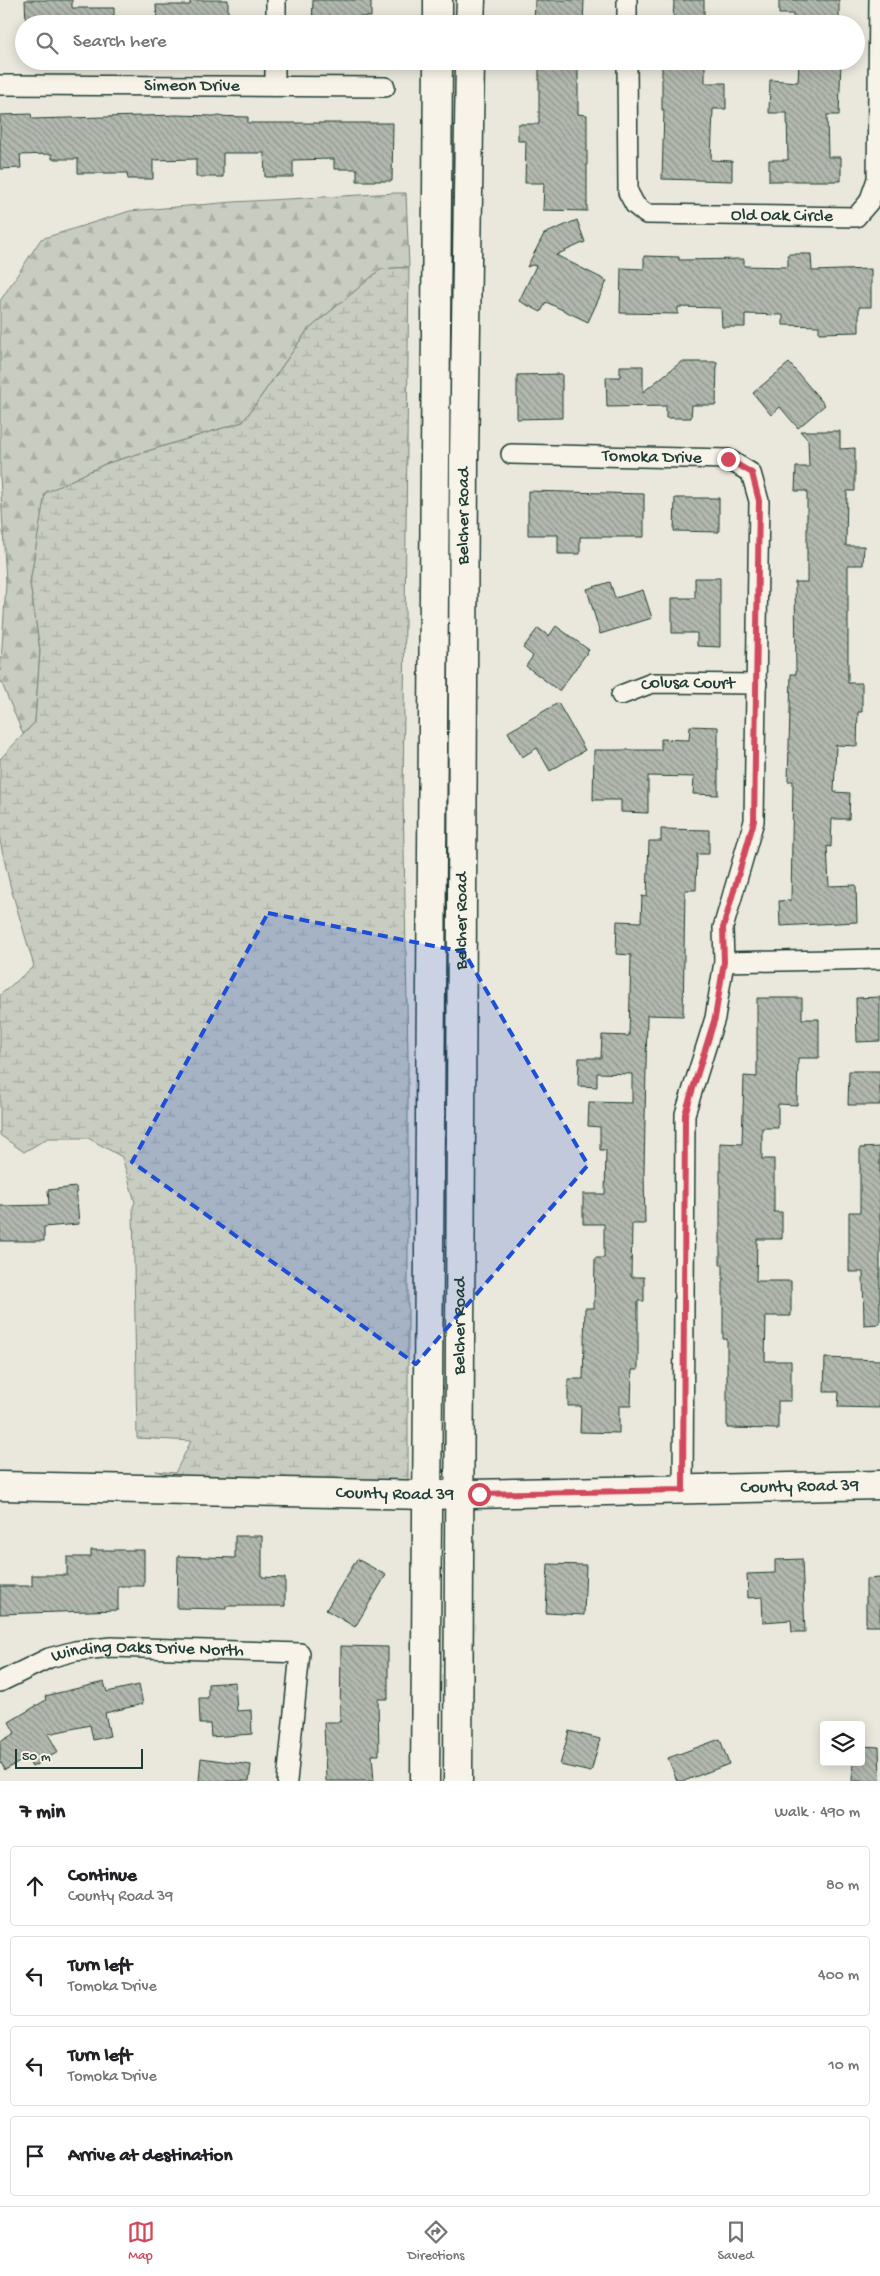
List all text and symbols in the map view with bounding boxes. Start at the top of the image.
search box [15,15,865,70]
icon: search [33,29,61,57]
text: Search here [73,31,167,54]
street label: Simeon Drive [144,75,241,97]
street label: Old Oak Circle [731,205,834,227]
street label: Tomoka Drive [601,446,703,469]
route end [717,448,740,471]
street label: Belcher Road [453,466,474,566]
street label: Colusa Court [638,672,736,697]
street label: Belcher Road [451,871,473,971]
street label: Belcher Road [449,1276,471,1376]
street label: County Road 39 [740,1475,859,1499]
street label: County Road 39 [335,1483,454,1506]
route start [468,1483,491,1506]
street label: Winding Oaks Drive North [49,1636,244,1667]
map controls [820,1721,865,1766]
button: layers [820,1721,865,1766]
scale bar [15,1746,142,1769]
text: 50 m [22,1749,51,1766]
text: 7 min [20,1801,65,1826]
text: Walk · 490 m [774,1804,860,1823]
text: Continue [68,1865,137,1888]
icon: ahead [21,1872,49,1900]
text: 80 m [826,1877,859,1896]
text: County Road 39 [68,1888,173,1907]
text: Turn left [68,1955,132,1978]
icon: left [21,1962,49,1990]
text: 400 m [818,1967,859,1986]
text: Tomoka Drive [68,1978,157,1997]
text: Turn left [68,2045,132,2068]
icon: left [21,2052,49,2080]
text: 10 m [828,2057,859,2076]
text: Tomoka Drive [68,2068,157,2087]
icon: arrive [21,2142,49,2170]
text: Arrive at destination [68,2145,232,2168]
tab: Map [127,2218,155,2265]
tab: Directions [408,2218,465,2265]
tab: Saved [718,2218,753,2265]

